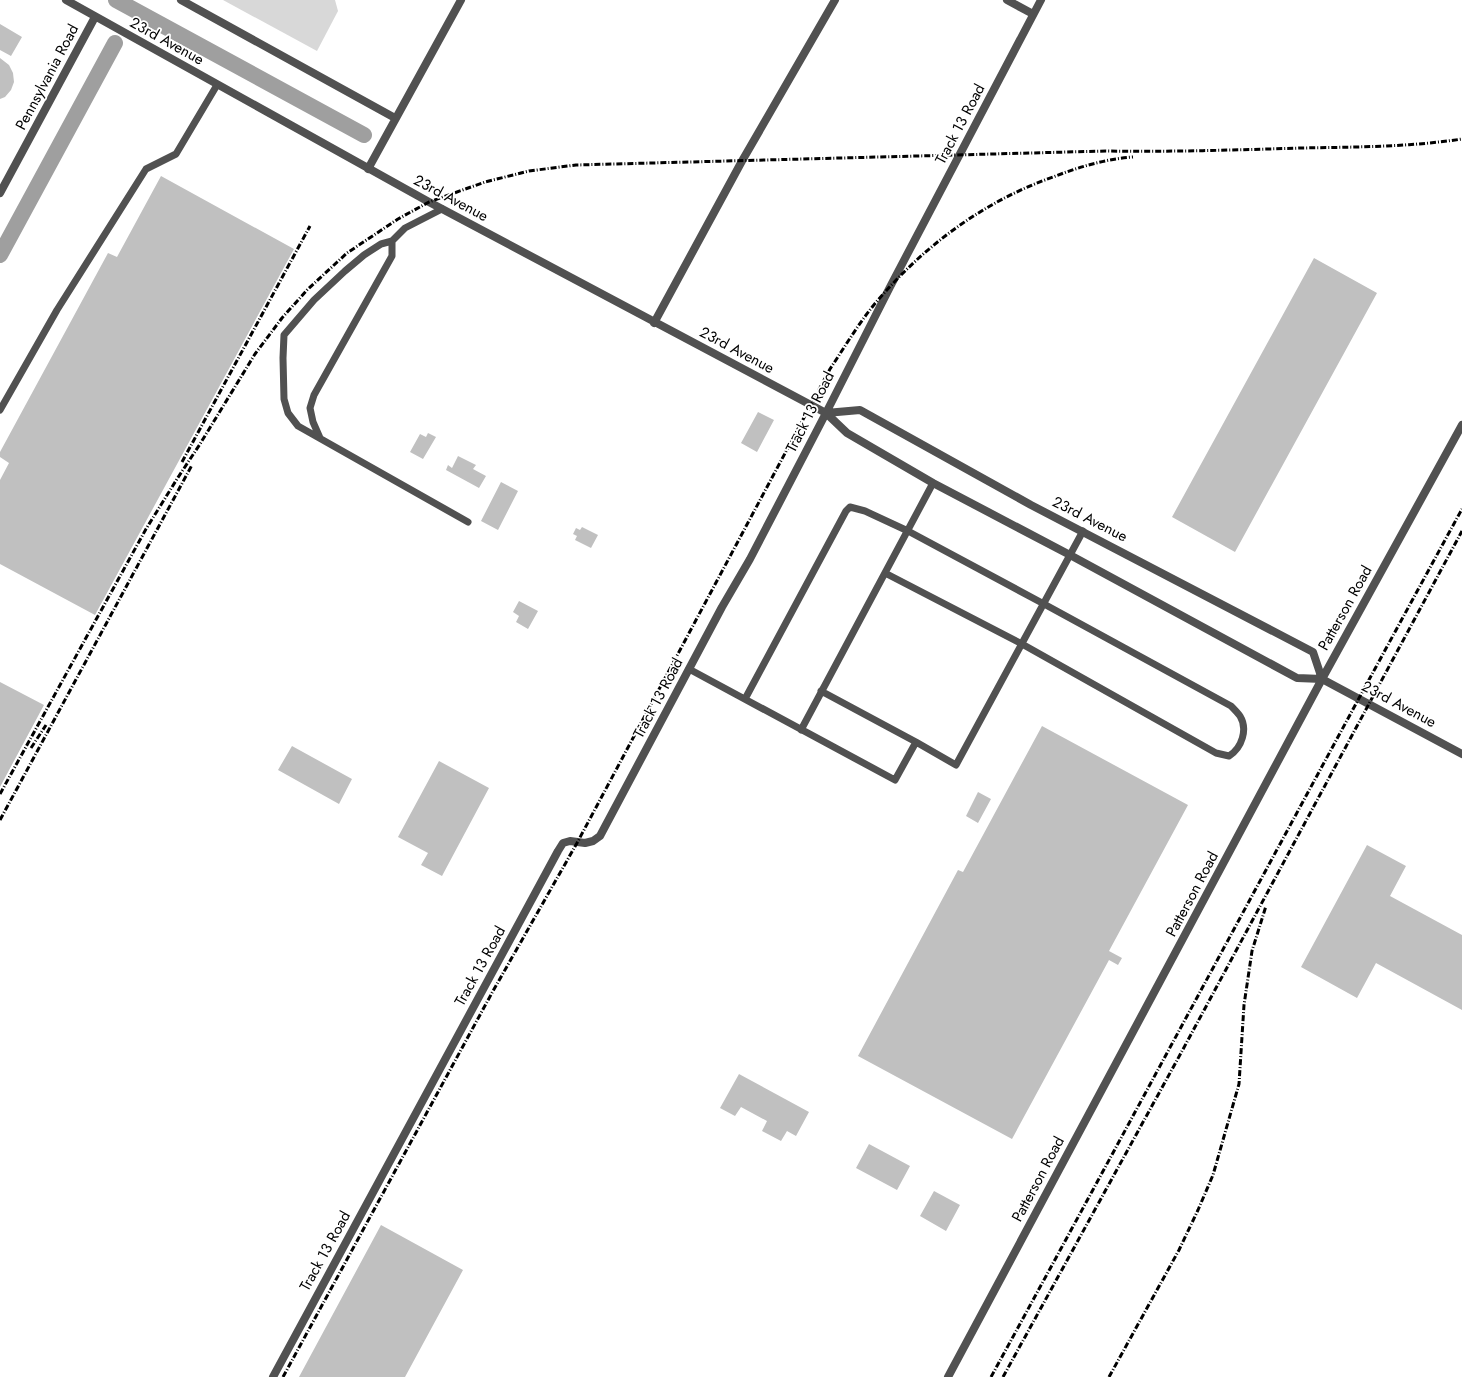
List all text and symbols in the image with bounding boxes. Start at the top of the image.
street label: 23rd Avenue [126,12,208,71]
street label: Pennsylvania Road [10,20,84,134]
street label: Track 13 Road [930,80,990,168]
street label: 23rd Avenue [410,169,492,227]
street label: 23rd Avenue [696,321,778,379]
street label: Track 13 Road [780,368,840,456]
street label: 23rd Avenue [1049,491,1132,547]
street label: Patterson Road [1313,562,1377,654]
street label: Track 13 Road [628,654,688,742]
street label: 23rd Avenue [1358,675,1440,733]
street label: Patterson Road [1160,847,1224,941]
street label: Track 13 Road [449,922,511,1010]
street label: Patterson Road [1006,1132,1070,1226]
street label: Track 13 Road [294,1207,356,1295]

